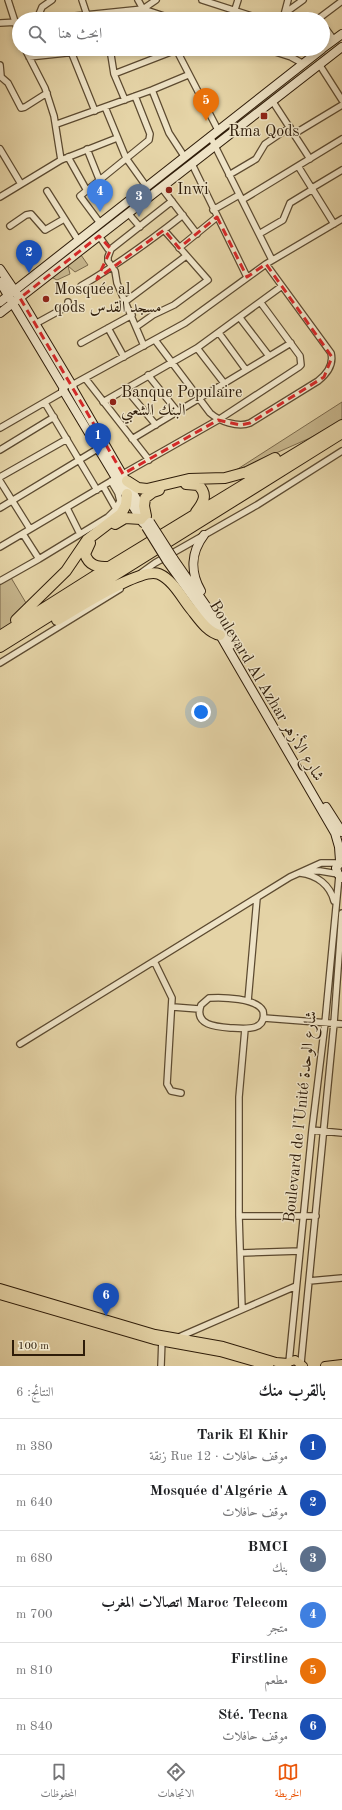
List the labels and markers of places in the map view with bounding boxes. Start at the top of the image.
pin: 5 [193,88,219,121]
marker: Rma Qods [259,111,269,121]
place label: Rma Qods [229,124,300,140]
pin: 4 [87,179,113,212]
place label: Inwi [177,182,209,198]
pin: 3 [126,184,152,217]
marker: Inwi [164,185,174,195]
pin: 2 [16,240,42,273]
place label: Mosquée al qods مسجد القدس [54,282,161,316]
marker: Mosquée al qods مسجد القدس [41,294,51,304]
place label: Banque Populaire البنك الشعبي [121,385,242,425]
marker: Banque Populaire البنك الشعبي [108,397,118,407]
pin: 1 [85,423,111,456]
pin: 6 [93,1283,119,1316]

